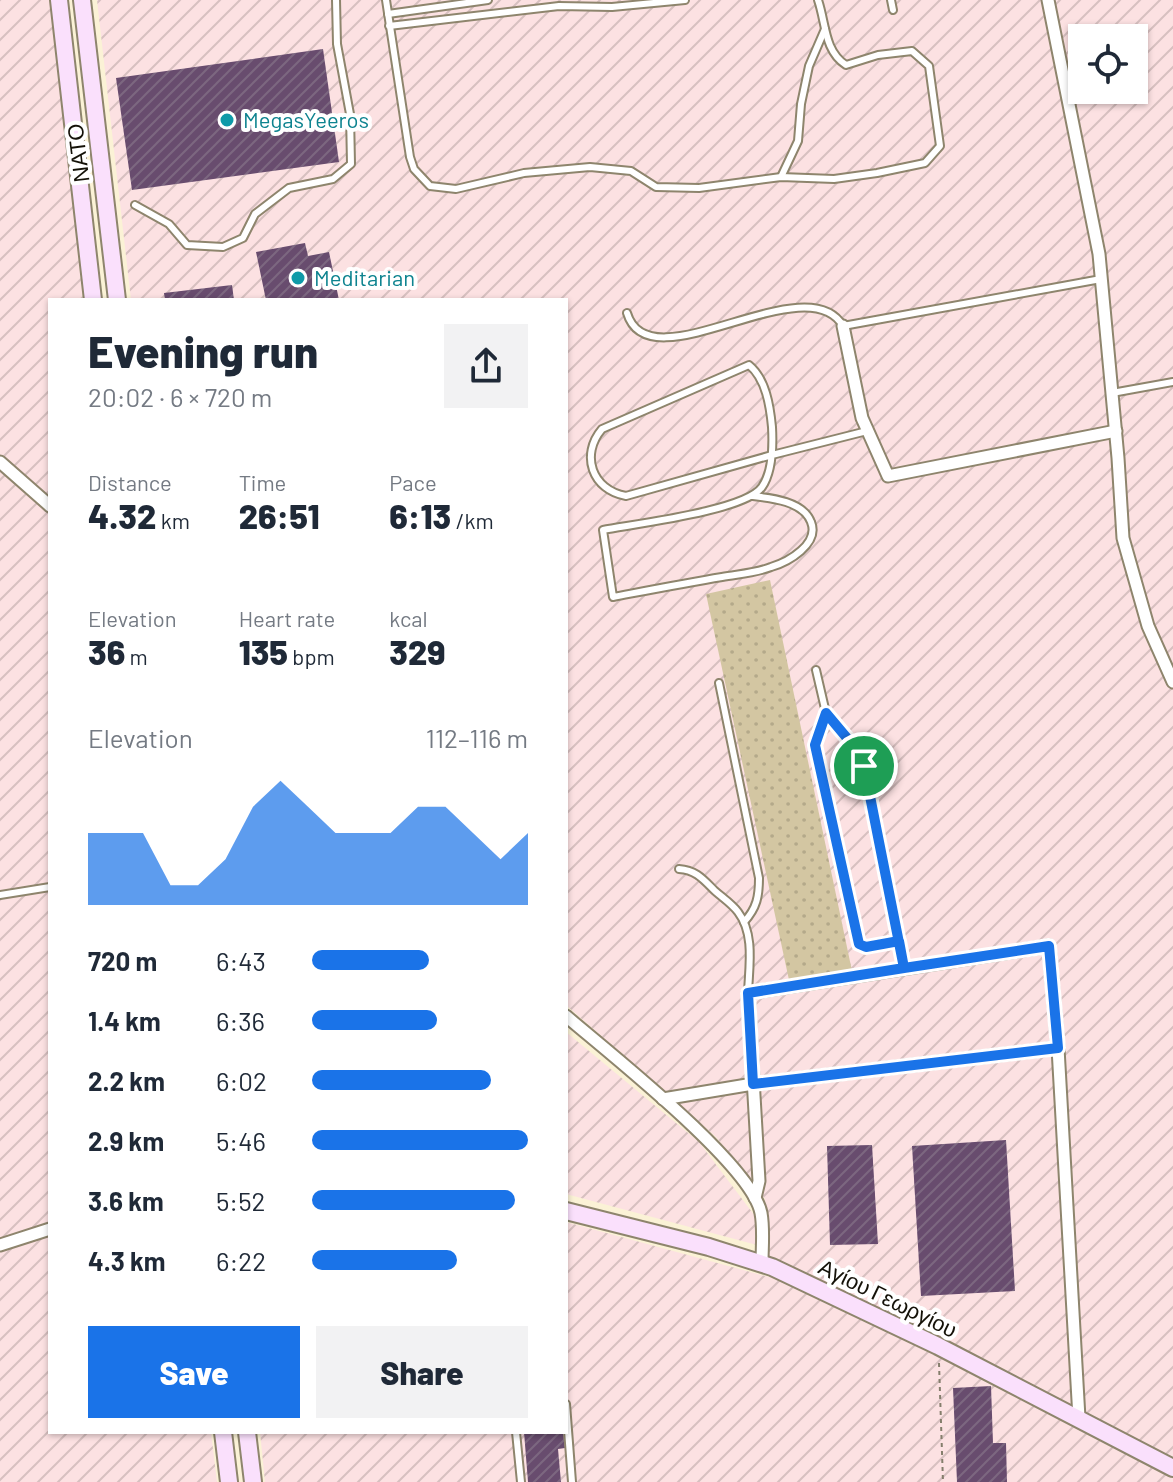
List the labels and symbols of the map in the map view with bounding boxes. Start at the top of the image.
place label: MegasYeeros [243,106,369,132]
marker: MegasYeeros [218,111,236,129]
street label: ΝΑΤΟ [61,122,94,184]
place label: Meditarian [314,264,415,290]
marker: Meditarian [289,269,307,287]
pin [830,732,898,800]
street label: Αγίου Γεωργίου [815,1252,962,1343]

